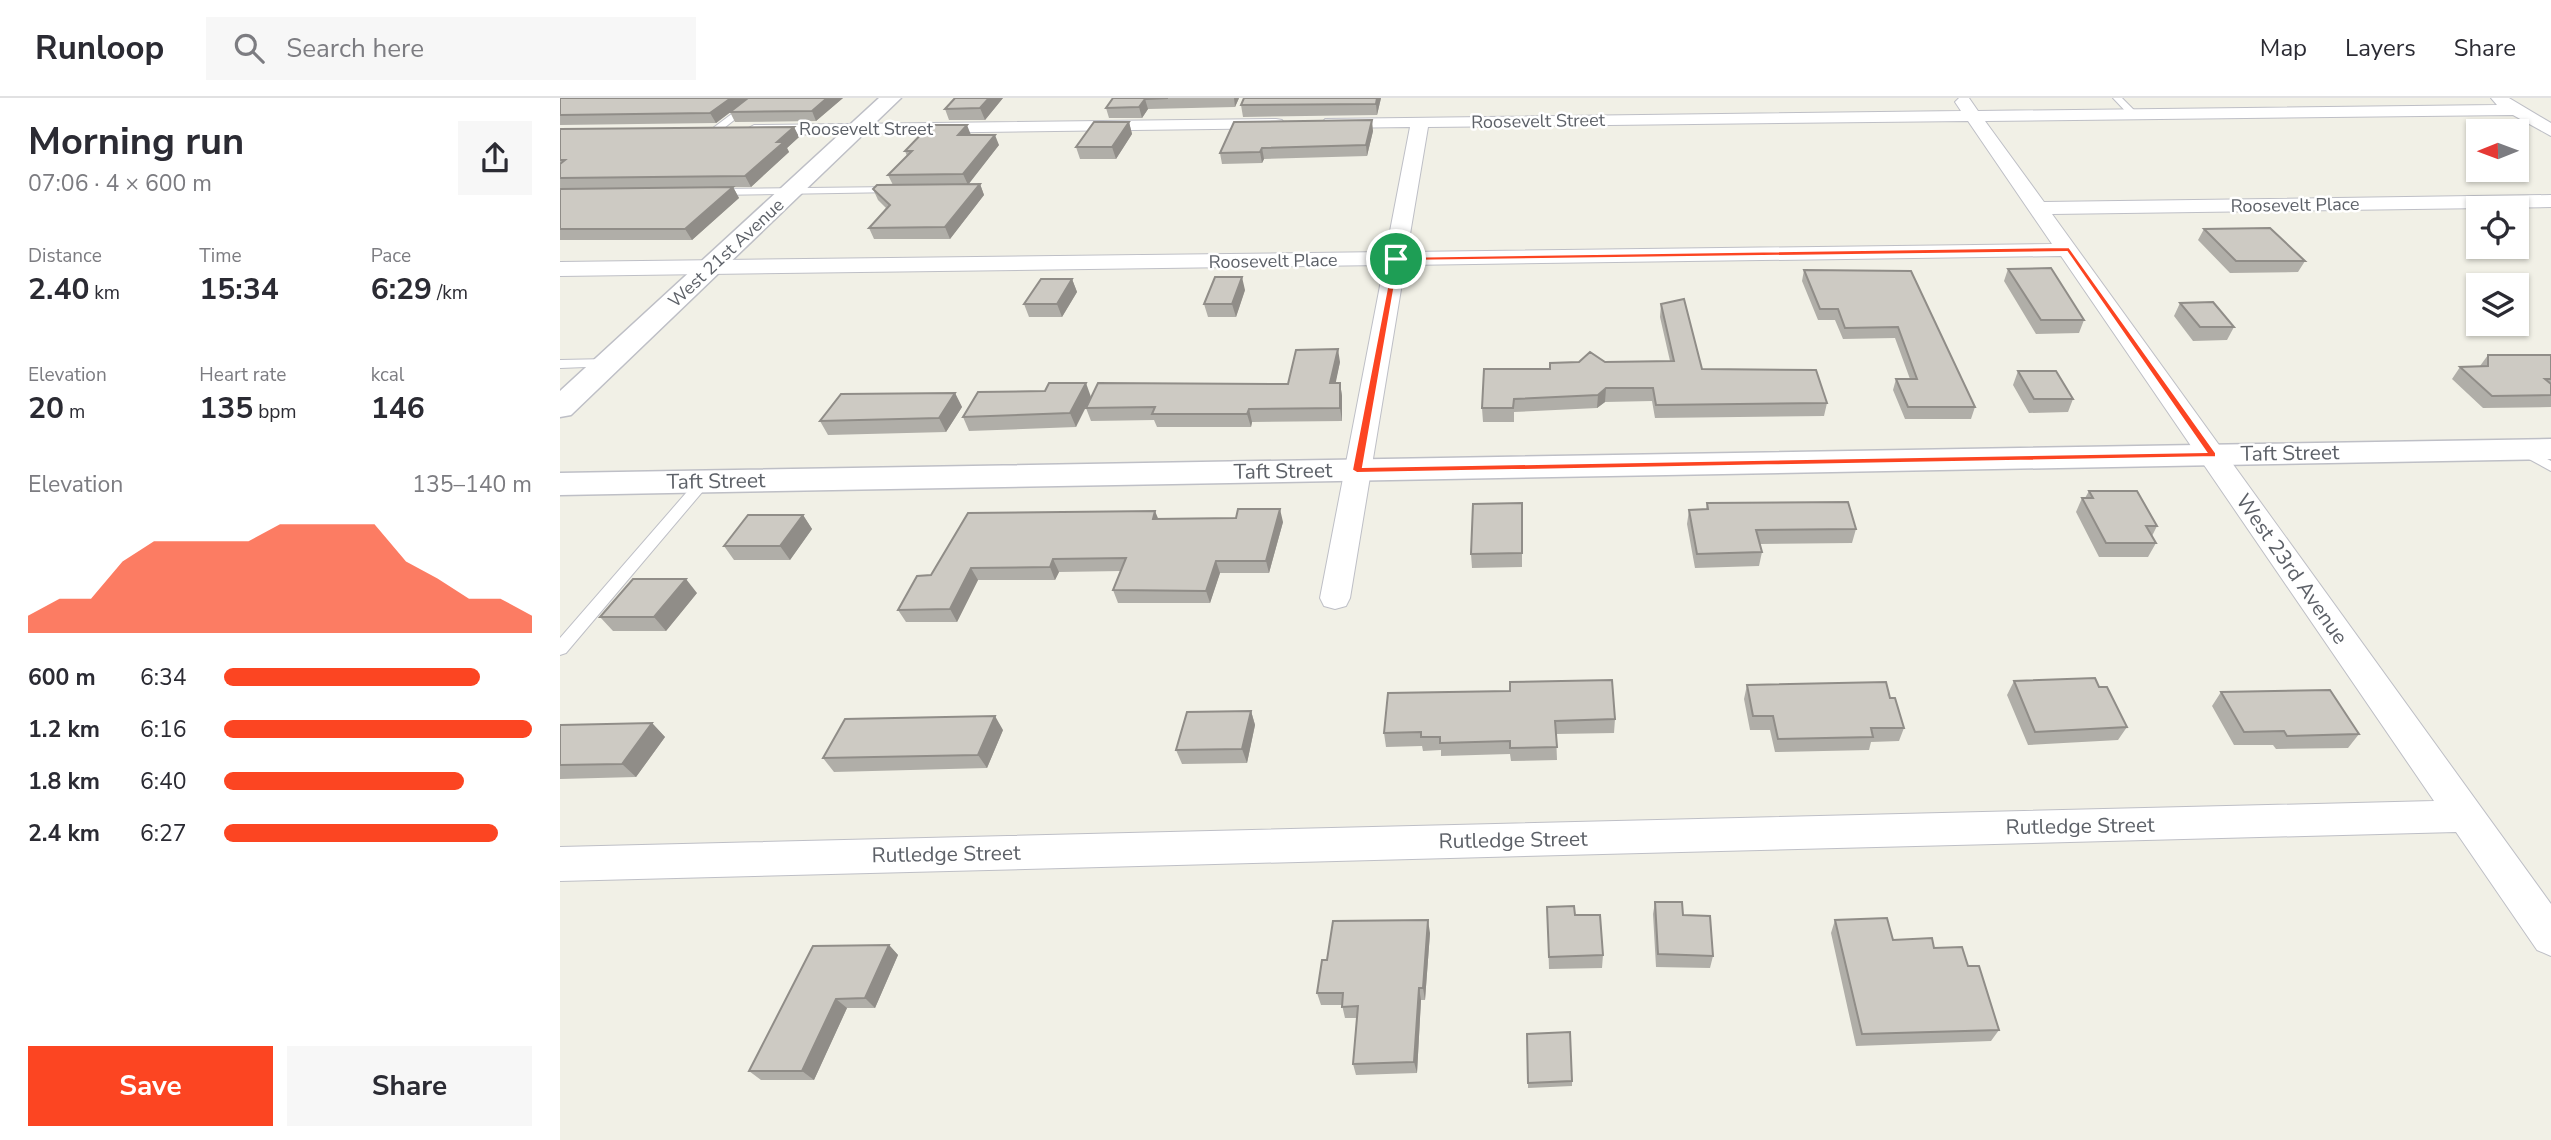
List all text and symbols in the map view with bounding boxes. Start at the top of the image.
search box [206,17,696,80]
text: Runloop [35,26,164,71]
icon: search [230,29,268,67]
text: Search here [286,31,424,66]
text: Map [2260,32,2307,64]
text: Layers [2345,32,2416,64]
text: Share [2454,32,2516,64]
street label: Roosevelt Street [1471,108,1606,134]
text: Morning run [28,116,244,167]
street label: Roosevelt Street [799,117,934,141]
north arrow [2466,119,2529,182]
map controls [2466,119,2529,336]
button: share [458,121,532,195]
text: 07:06 · 4 × 600 m [28,168,212,199]
street label: Roosevelt Place [2230,192,2360,218]
street label: West 21st Avenue [663,193,789,313]
button: locate [2466,196,2529,259]
pin [1366,229,1426,289]
icon: arrive [1377,240,1415,278]
text: Distance [28,243,102,269]
text: Time [199,243,242,269]
text: Pace [371,243,411,269]
street label: Roosevelt Place [1208,248,1338,274]
text: 2.40 [28,269,89,310]
text: 15:34 [199,269,279,310]
text: 6:29 [371,269,432,310]
button: layers [2466,273,2529,336]
text: km [89,280,120,306]
text: /km [432,280,468,306]
text: Elevation [28,362,107,388]
text: Heart rate [199,362,286,388]
text: kcal [371,362,404,388]
text: 20 [28,388,64,429]
text: 135 [199,388,253,429]
text: 146 [371,388,425,429]
text: m [64,399,85,425]
text: bpm [253,399,297,425]
street label: Taft Street [2240,438,2340,468]
street label: Taft Street [1233,456,1333,486]
street label: Taft Street [666,466,766,496]
text: Elevation [28,469,123,500]
text: 135–140 m [412,469,532,500]
street label: West 23rd Avenue [2230,488,2354,650]
text: 600 m [28,662,96,693]
text: 6:34 [140,662,187,693]
text: 1.2 km [28,714,100,745]
text: 6:16 [140,714,187,745]
text: 1.8 km [28,766,100,797]
text: 6:40 [140,766,187,797]
street label: Rutledge Street [2005,811,2155,841]
text: 2.4 km [28,818,100,849]
text: 6:27 [140,818,187,849]
street label: Rutledge Street [1438,825,1588,855]
street label: Rutledge Street [871,839,1021,869]
button: Save [28,1046,273,1126]
button: Share [287,1046,532,1126]

